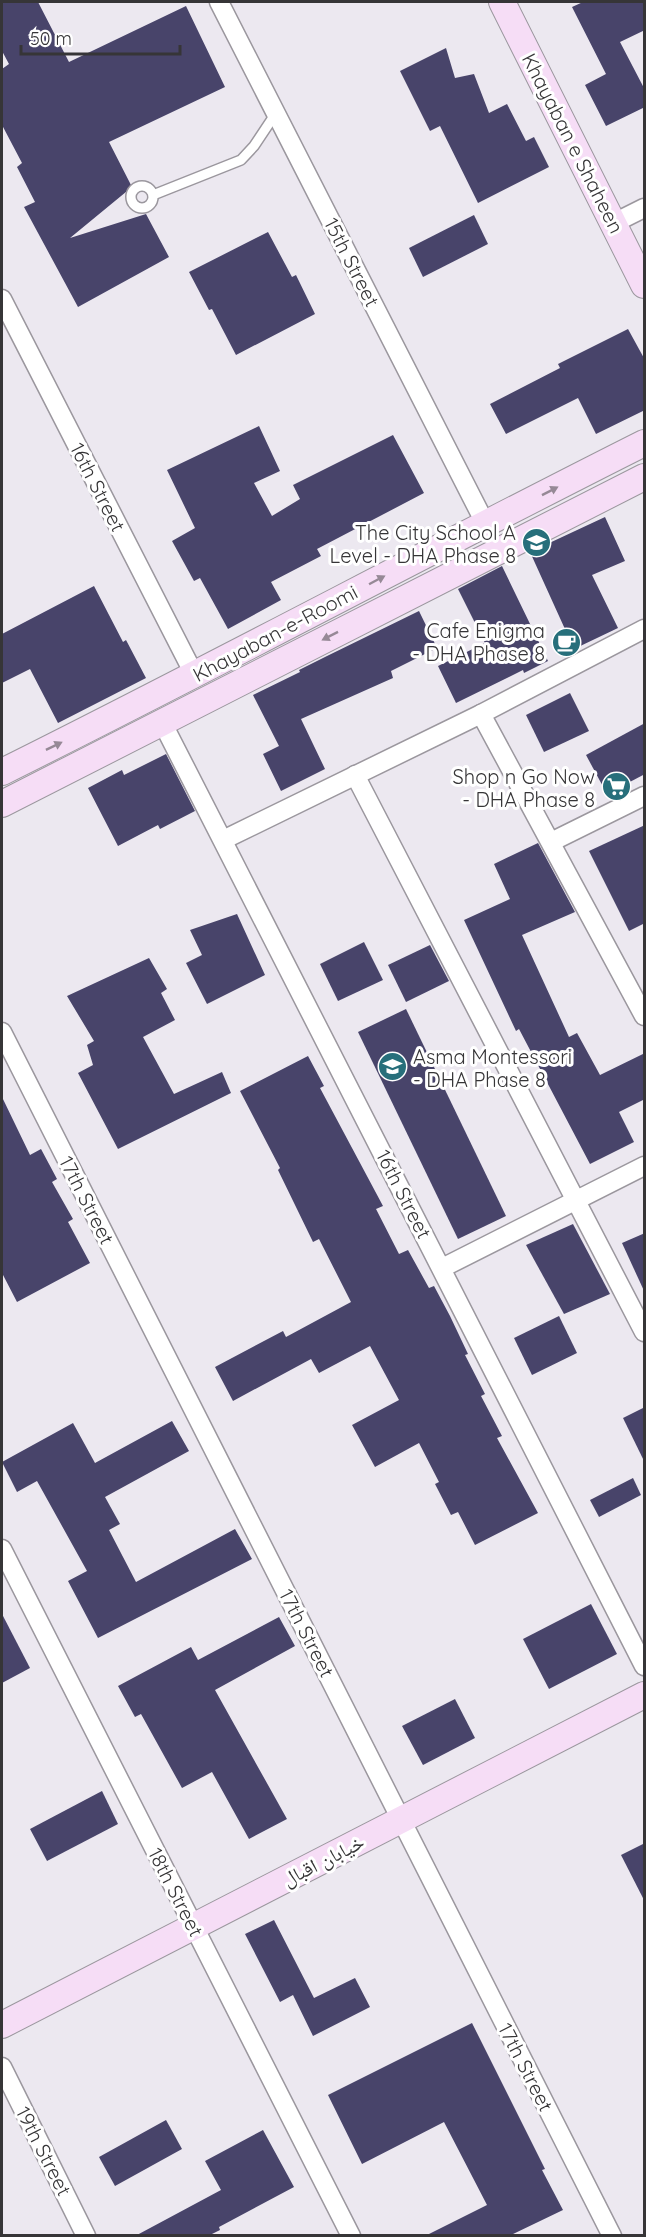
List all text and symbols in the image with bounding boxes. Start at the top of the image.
scale bar [21,18,180,56]
text: 50 m [30,27,72,50]
street label: Khayaban e Shaheen [517,49,629,237]
street label: 15th Street [319,213,385,311]
street label: 16th Street [65,438,131,536]
one-way arrow [541,486,559,496]
place label: The City School A Level - DHA Phase 8 [330,520,516,568]
school or university icon: The City School A Level - DHA Phase 8 [521,527,553,559]
one-way arrow [368,575,385,585]
street label: Khayaban-e-Roomi [188,579,362,687]
place label: Cafe Enigma - DHA Phase 8 [412,618,545,666]
cafe icon: Cafe Enigma - DHA Phase 8 [550,626,582,658]
one-way arrow [321,631,338,641]
one-way arrow [45,741,62,751]
place label: Shop n Go Now - DHA Phase 8 [453,764,595,812]
supermarket icon: Shop n Go Now - DHA Phase 8 [600,771,632,803]
place label: Asma Montessori - DHA Phase 8 [413,1044,572,1092]
school or university icon: Asma Montessori - DHA Phase 8 [376,1051,408,1083]
street label: 16th Street [371,1145,437,1243]
street label: 17th Street [54,1152,120,1249]
street label: 17th Street [274,1585,340,1682]
street label: خیابان اقبال [278,1829,368,1891]
street label: 18th Street [143,1843,209,1941]
street label: 17th Street [493,2019,559,2116]
street label: 19th Street [11,2102,77,2200]

